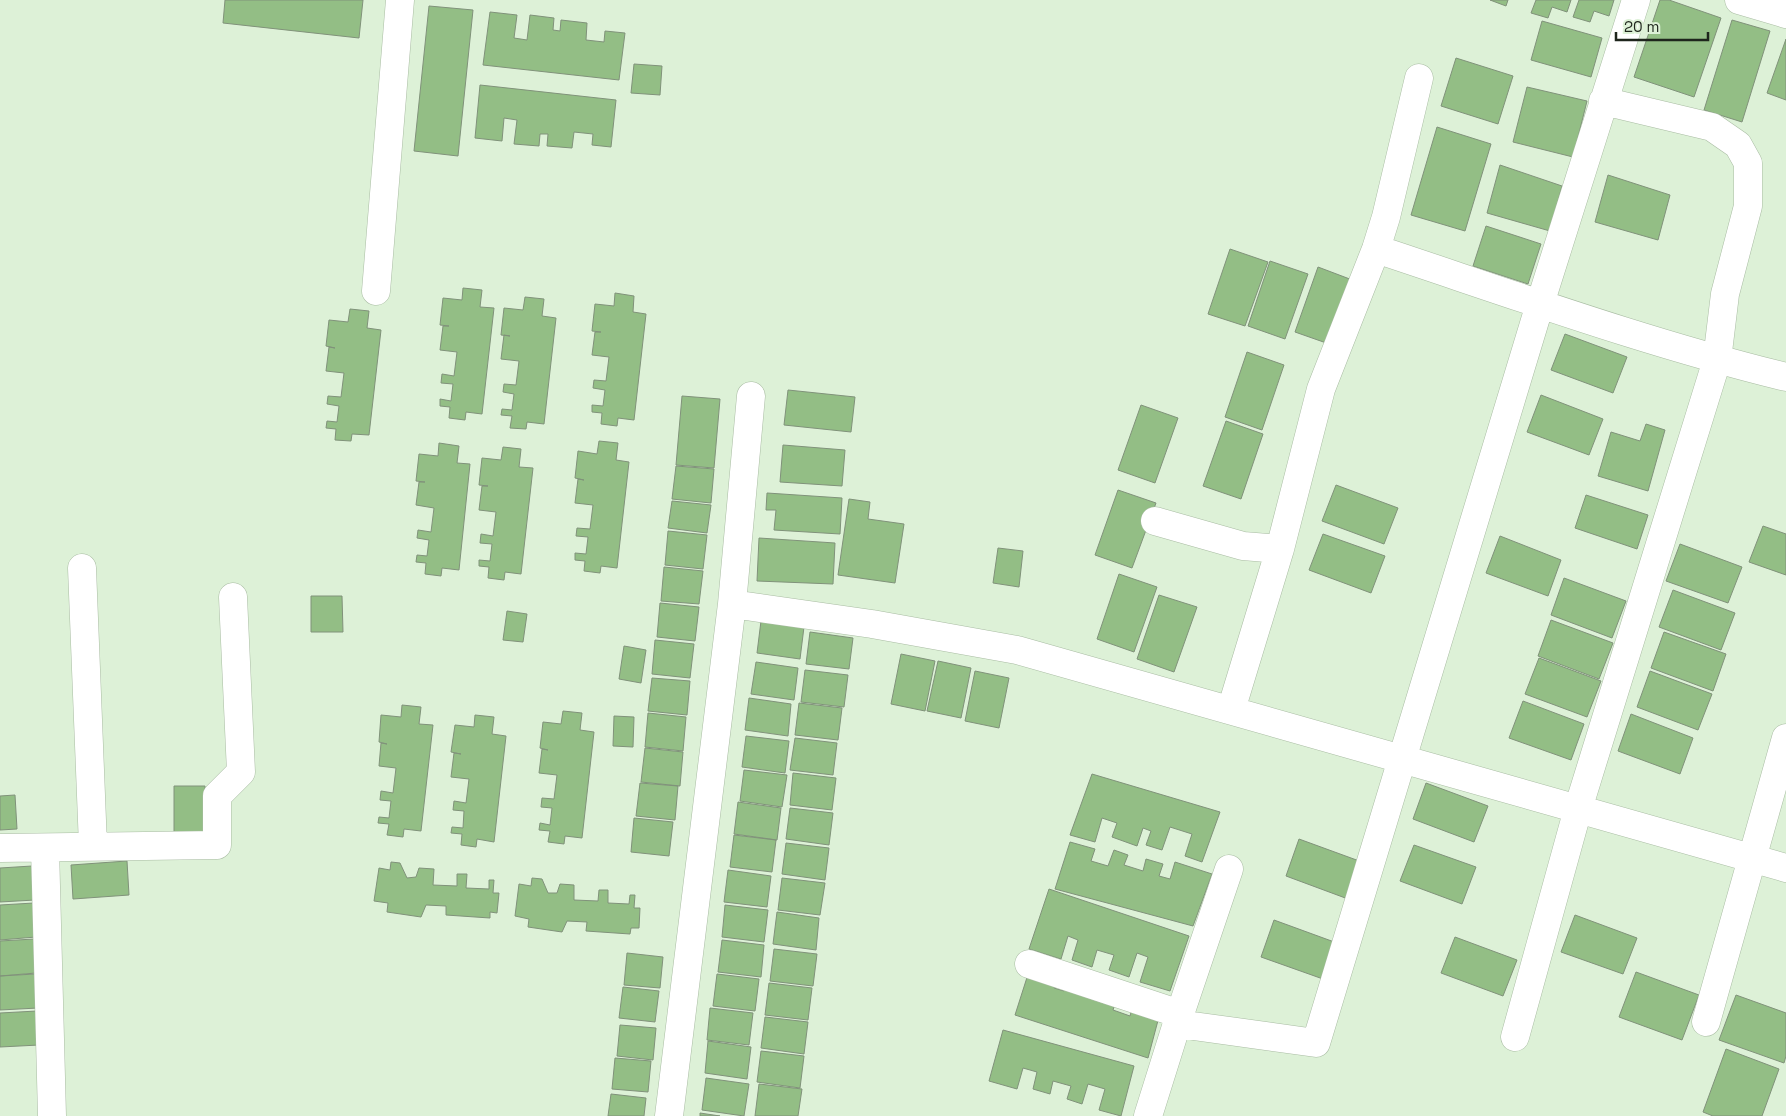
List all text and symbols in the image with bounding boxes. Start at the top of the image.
scale bar [1616,10,1708,42]
text: 20 m [1624,17,1659,36]

